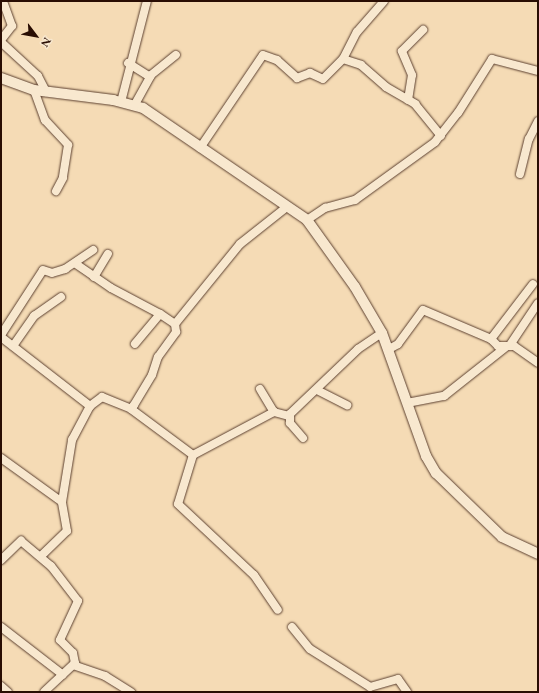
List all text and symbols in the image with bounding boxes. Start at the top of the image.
north arrow [16,16,56,56]
text: N [38,35,54,50]

